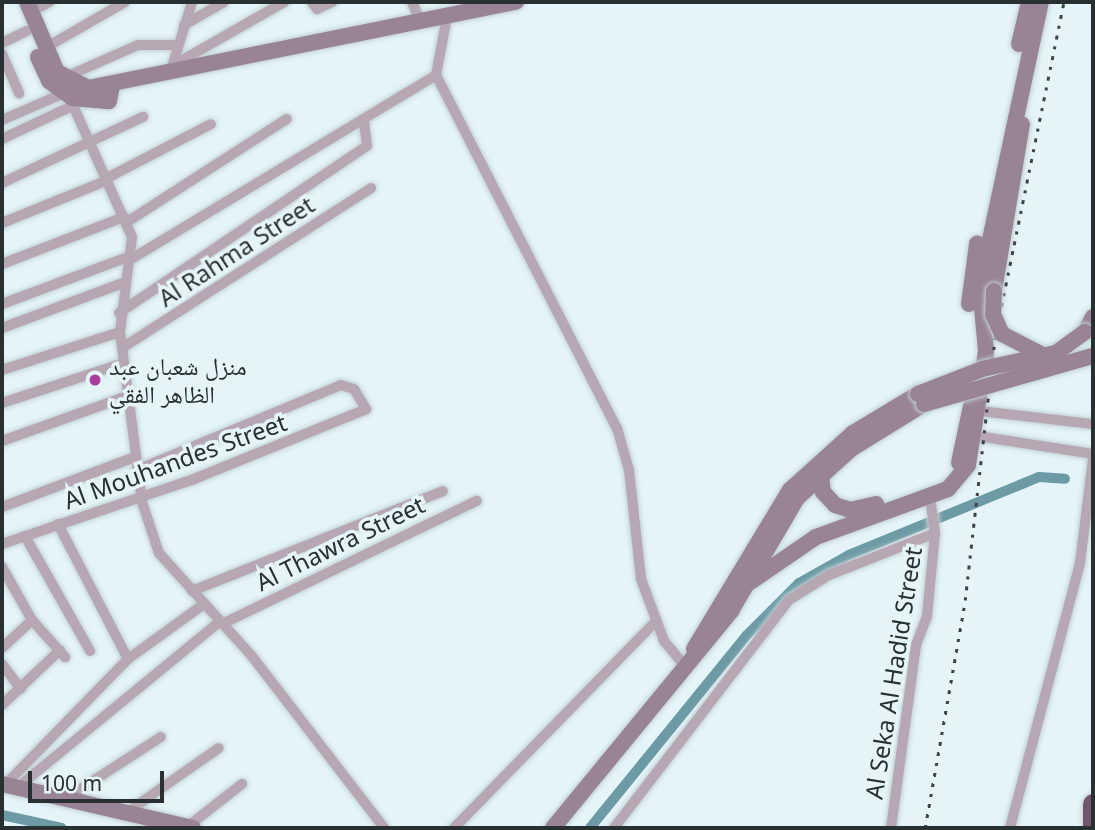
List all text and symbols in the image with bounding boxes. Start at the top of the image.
street label: Al Rahma Street [153,190,319,312]
place label: منزل شعبان عبد الظاهر الفقي [109,352,247,408]
marker: منزل شعبان عبد الظاهر الفقي [87,372,103,388]
street label: Al Mouhandes Street [60,407,290,515]
street label: Al Thawra Street [251,490,429,596]
street label: Al Seka Al Hadid Street [859,545,927,801]
scale bar [32,756,168,800]
text: 100 m [41,769,102,797]

